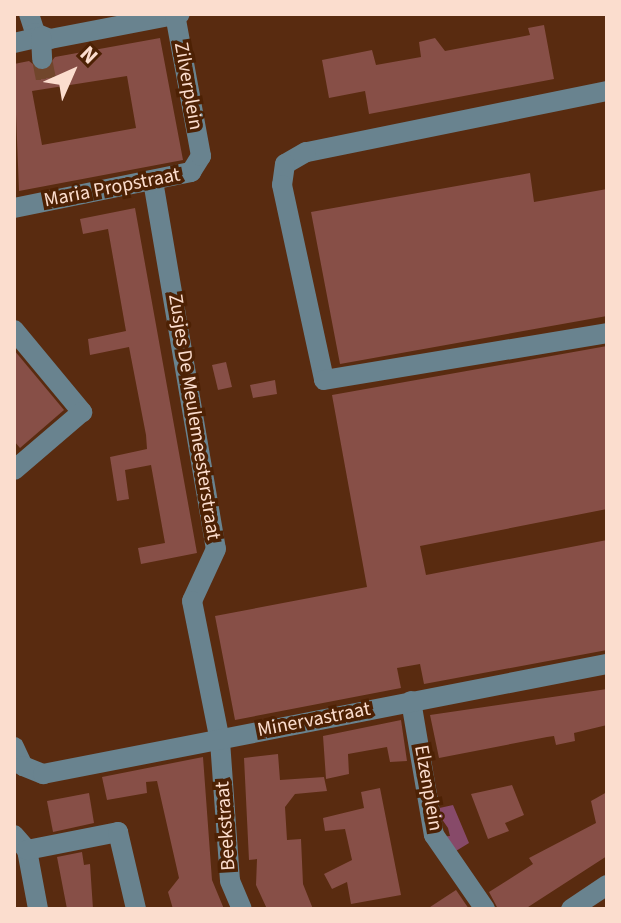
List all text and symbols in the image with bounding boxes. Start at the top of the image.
north arrow [32,32,112,112]
text: N [72,39,105,72]
street label: Zilverplein [168,40,208,132]
street label: Maria Propstraat [42,163,182,213]
street label: Zusjes De Meulemeesterstraat [163,292,225,542]
street label: Minervastraat [255,697,373,743]
street label: Elzenplein [409,743,447,833]
street label: Beekstraat [211,781,241,871]

